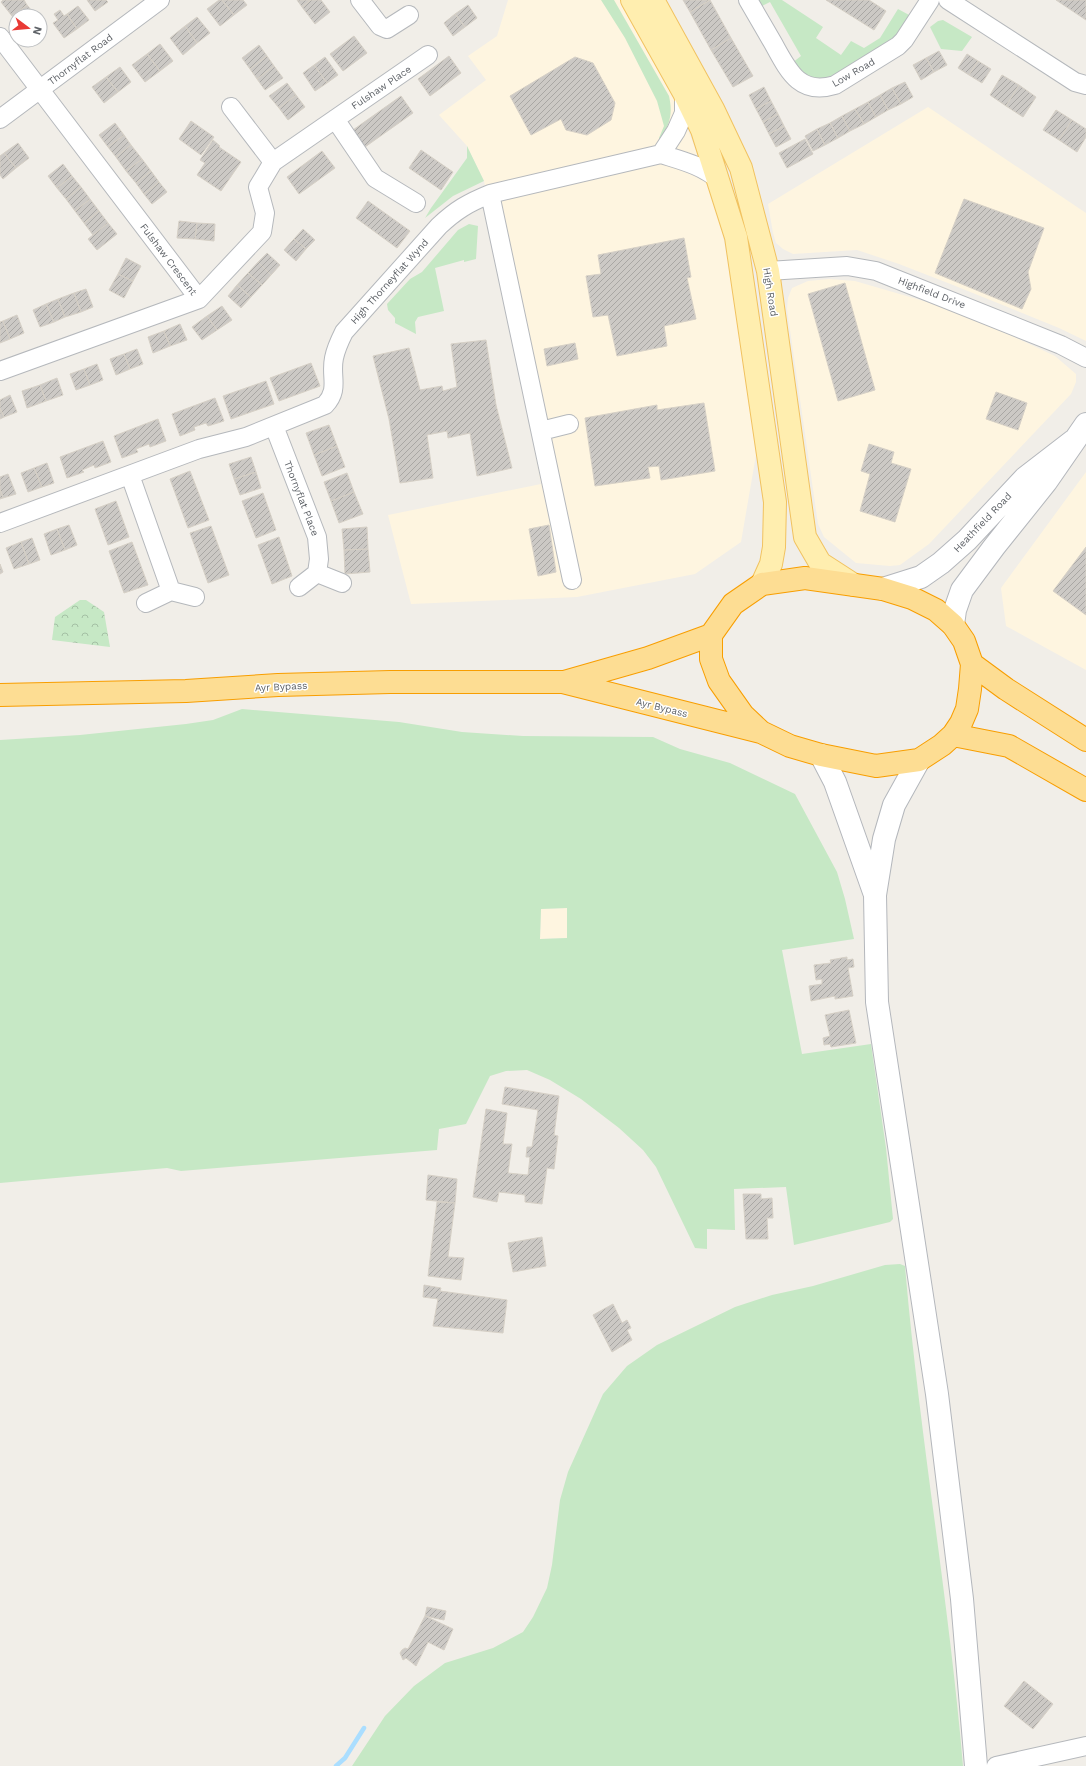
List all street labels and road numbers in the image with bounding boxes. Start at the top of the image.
street label: Thornyflat Road [46,32,115,87]
street label: Low Road [830,56,877,89]
street label: Fulshaw Place [349,63,413,111]
street label: Fulshaw Crescent [138,221,200,298]
street label: High Thorneyflat Wynd [348,237,430,326]
street label: High Road [761,267,780,317]
street label: Highfield Drive [897,275,967,310]
street label: Thornyflat Place [282,459,321,538]
street label: Heathfield Road [951,490,1014,554]
street label: Ayr Bypass [254,680,308,693]
street label: Ayr Bypass [635,696,689,719]

